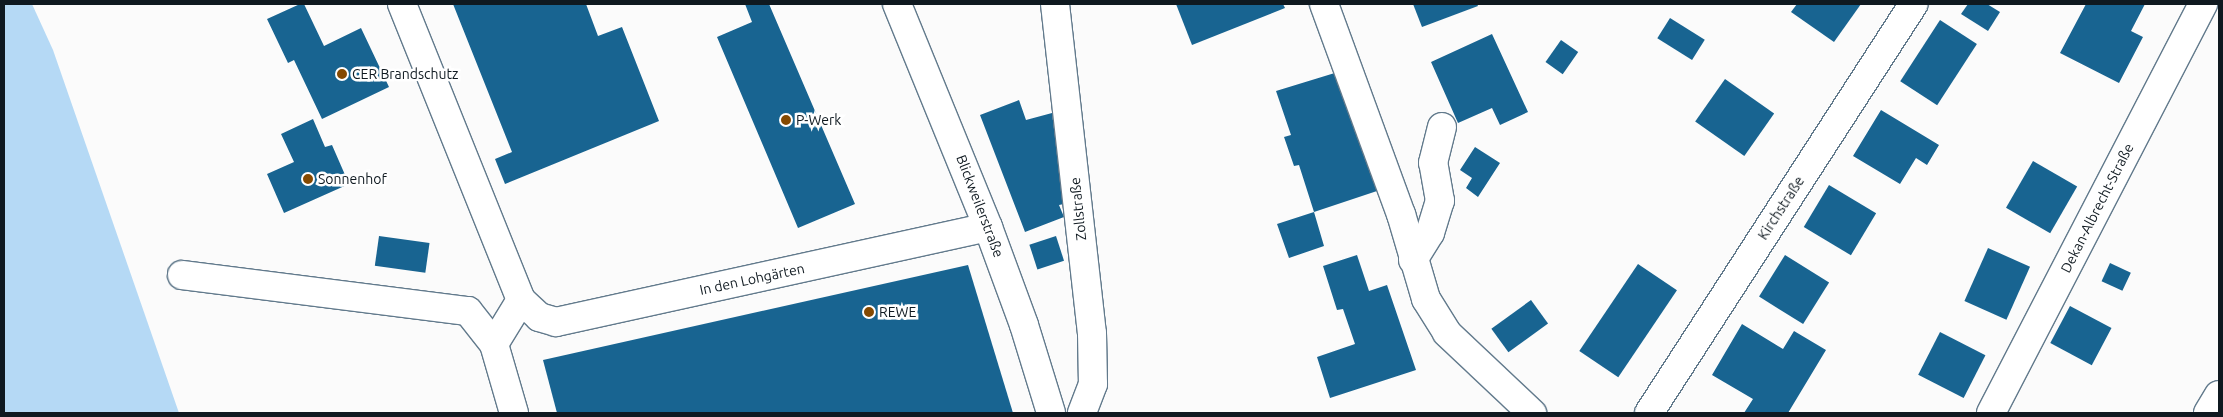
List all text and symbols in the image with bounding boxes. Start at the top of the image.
place label: CER Brandschutz [352,66,458,82]
marker: CER Brandschutz [336,68,348,80]
place label: P-Werk [796,112,841,128]
marker: P-Werk [780,114,792,126]
street label: Dekan-Albrecht-Straße [2057,140,2137,276]
street label: Blickweilerstraße [953,152,1007,260]
place label: Sonnenhof [318,171,387,187]
marker: Sonnenhof [302,173,314,185]
street label: Kirchstraße [1754,173,1808,243]
street label: Zollstraße [1066,177,1090,241]
street label: In den Lohgärten [698,260,806,298]
place label: REWE [879,304,916,320]
marker: REWE [863,306,875,318]

